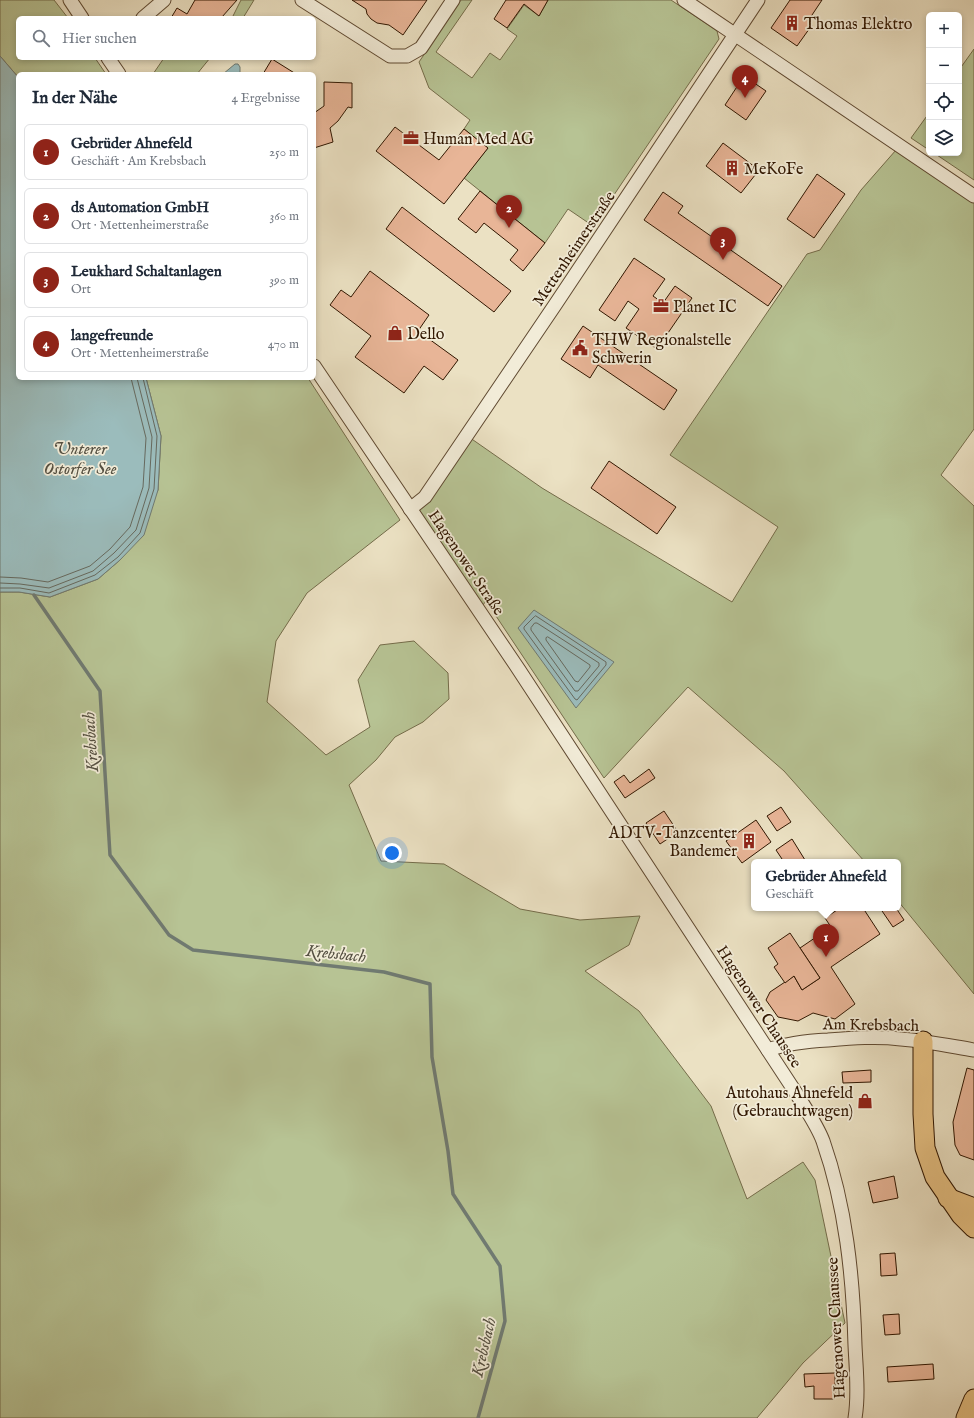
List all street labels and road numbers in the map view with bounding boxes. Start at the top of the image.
street label: Mettenheimerstraße [529,188,620,310]
street label: Hagenower Straße [423,507,508,620]
street label: Hagenower Chaussee [711,942,805,1072]
street label: Am Krebsbach [822,1015,920,1037]
street label: Hagenower Chaussee [823,1257,851,1399]

